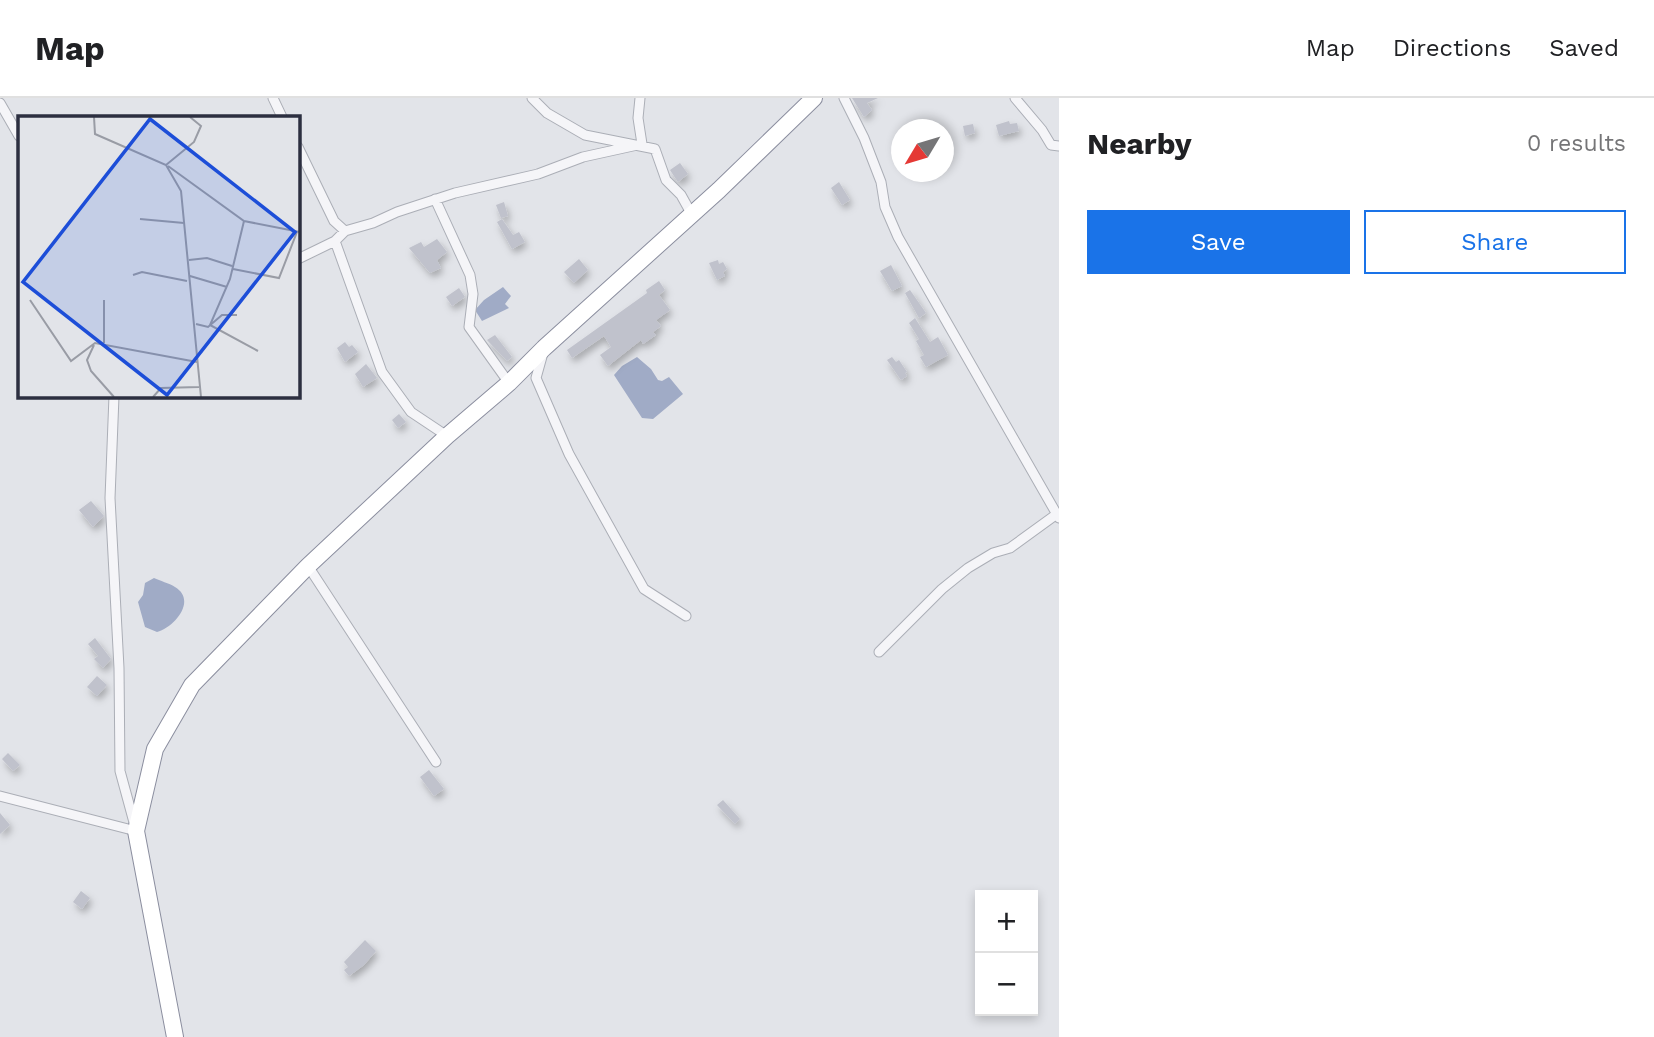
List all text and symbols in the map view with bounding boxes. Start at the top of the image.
text: Map [35,29,105,68]
text: Map [1306,34,1355,62]
text: Directions [1393,34,1511,62]
text: Saved [1549,34,1619,62]
inset map [18,116,299,397]
north arrow [891,119,954,182]
text: Nearby [1087,126,1192,161]
text: 0 results [1527,130,1626,157]
button: Save [1087,210,1350,274]
button: Share [1364,210,1626,274]
map controls [975,890,1038,1016]
button: + [975,890,1038,953]
button: − [975,953,1038,1016]

